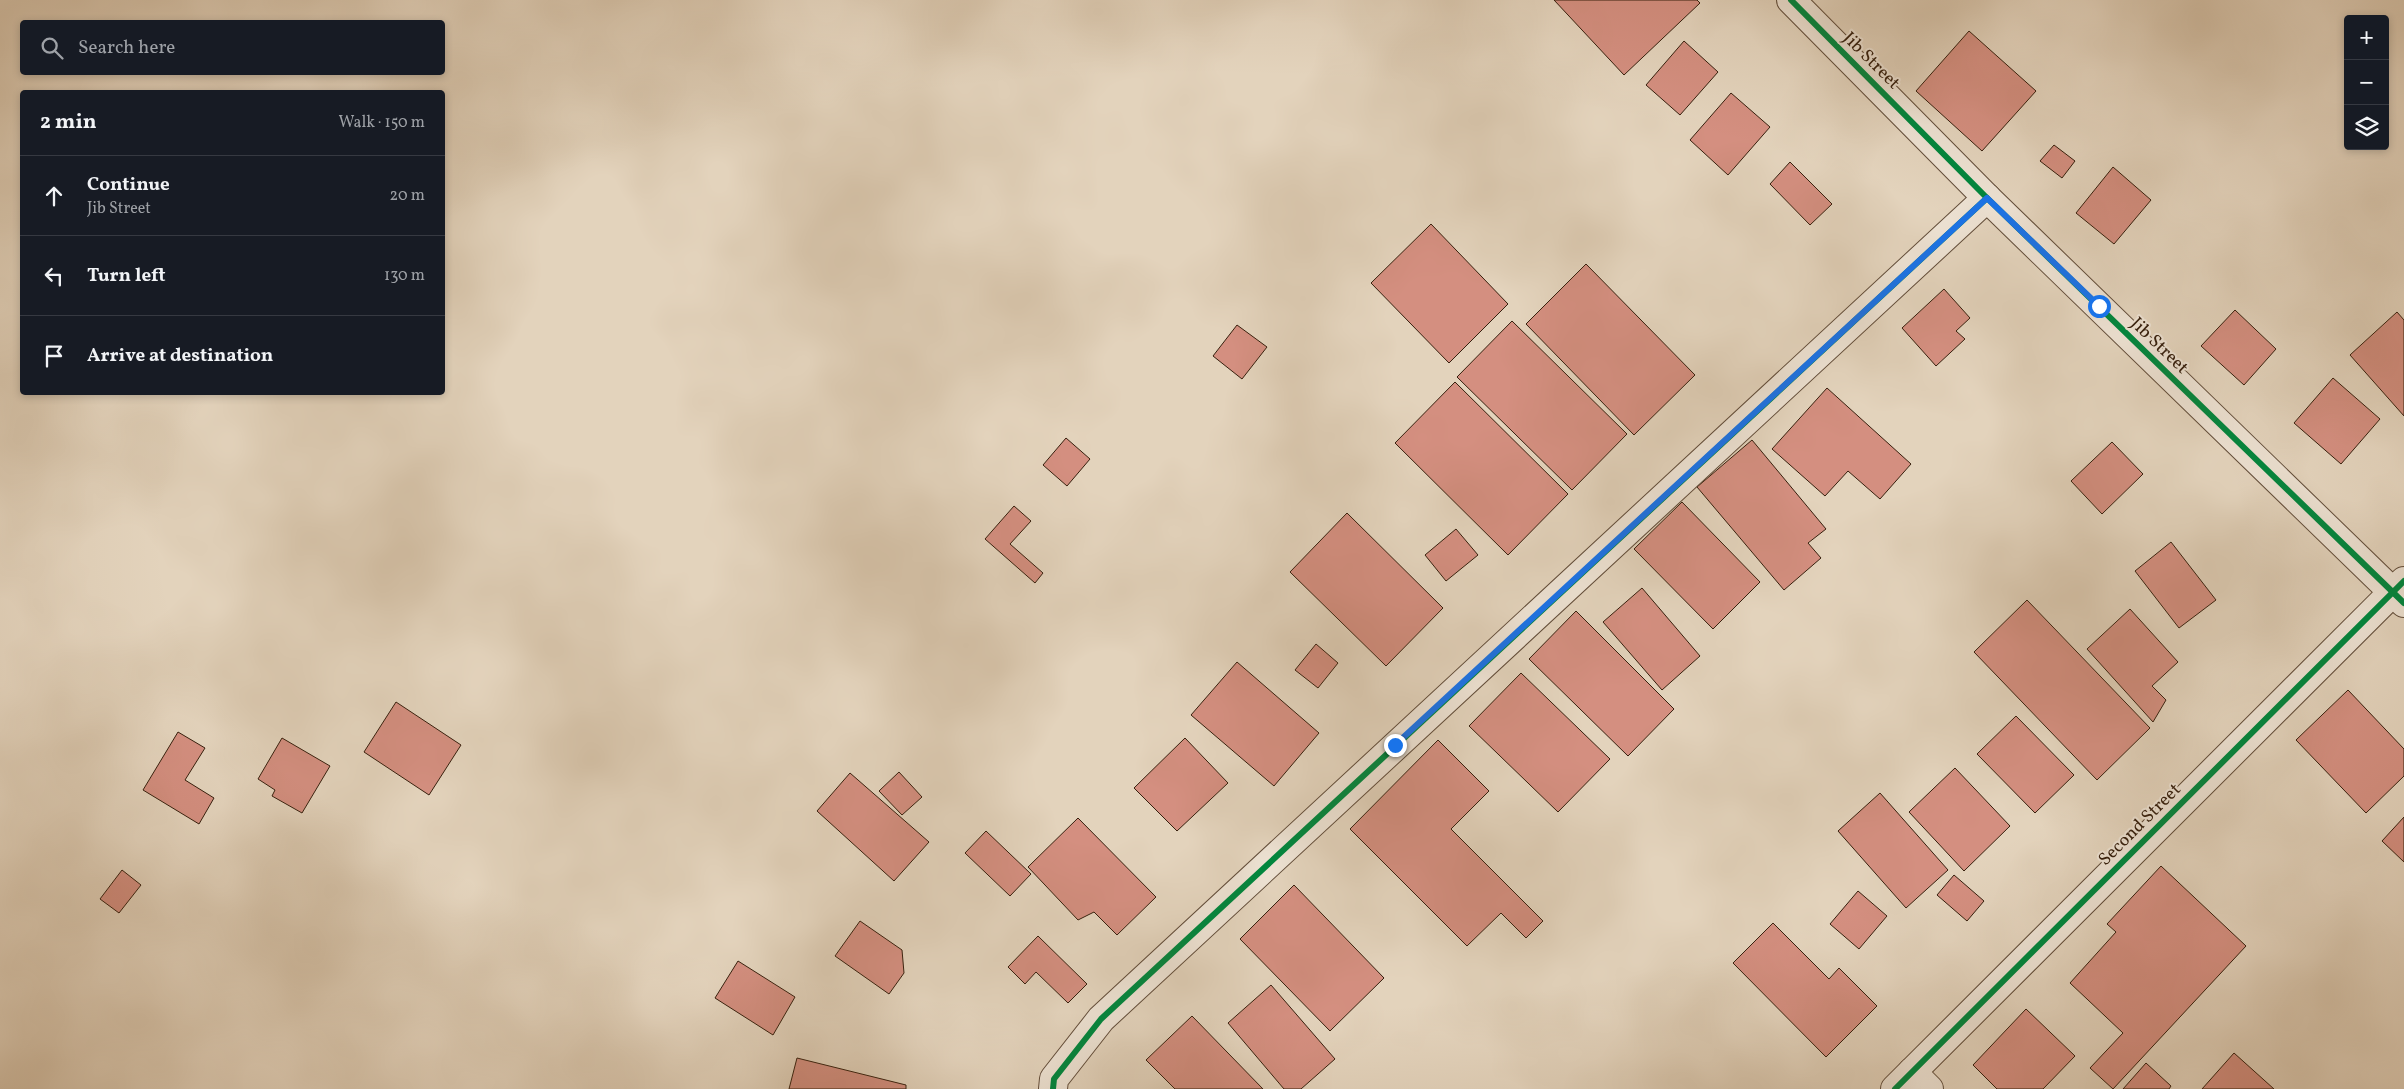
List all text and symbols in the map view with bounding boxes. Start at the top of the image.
map controls [2344,15,2389,150]
button: + [2344,15,2389,60]
search box [20,20,445,75]
street label: Jib Street [1837,27,1905,95]
icon: search [38,34,66,62]
text: Search here [78,35,175,61]
button: − [2344,60,2389,105]
button: layers [2344,105,2389,150]
text: 2 min [40,108,97,137]
text: Walk · 150 m [339,112,425,134]
text: Continue [87,172,170,198]
icon: ahead [40,182,68,210]
text: 20 m [390,185,425,207]
text: Jib Street [87,198,151,220]
icon: left [40,262,68,290]
text: Turn left [87,263,166,289]
text: 130 m [384,265,425,287]
route start [2088,295,2111,318]
street label: Jib Street [2124,312,2194,380]
icon: arrive [40,342,68,370]
text: Arrive at destination [87,343,273,369]
route end [1384,734,1407,757]
street label: Second Street [2093,778,2187,872]

